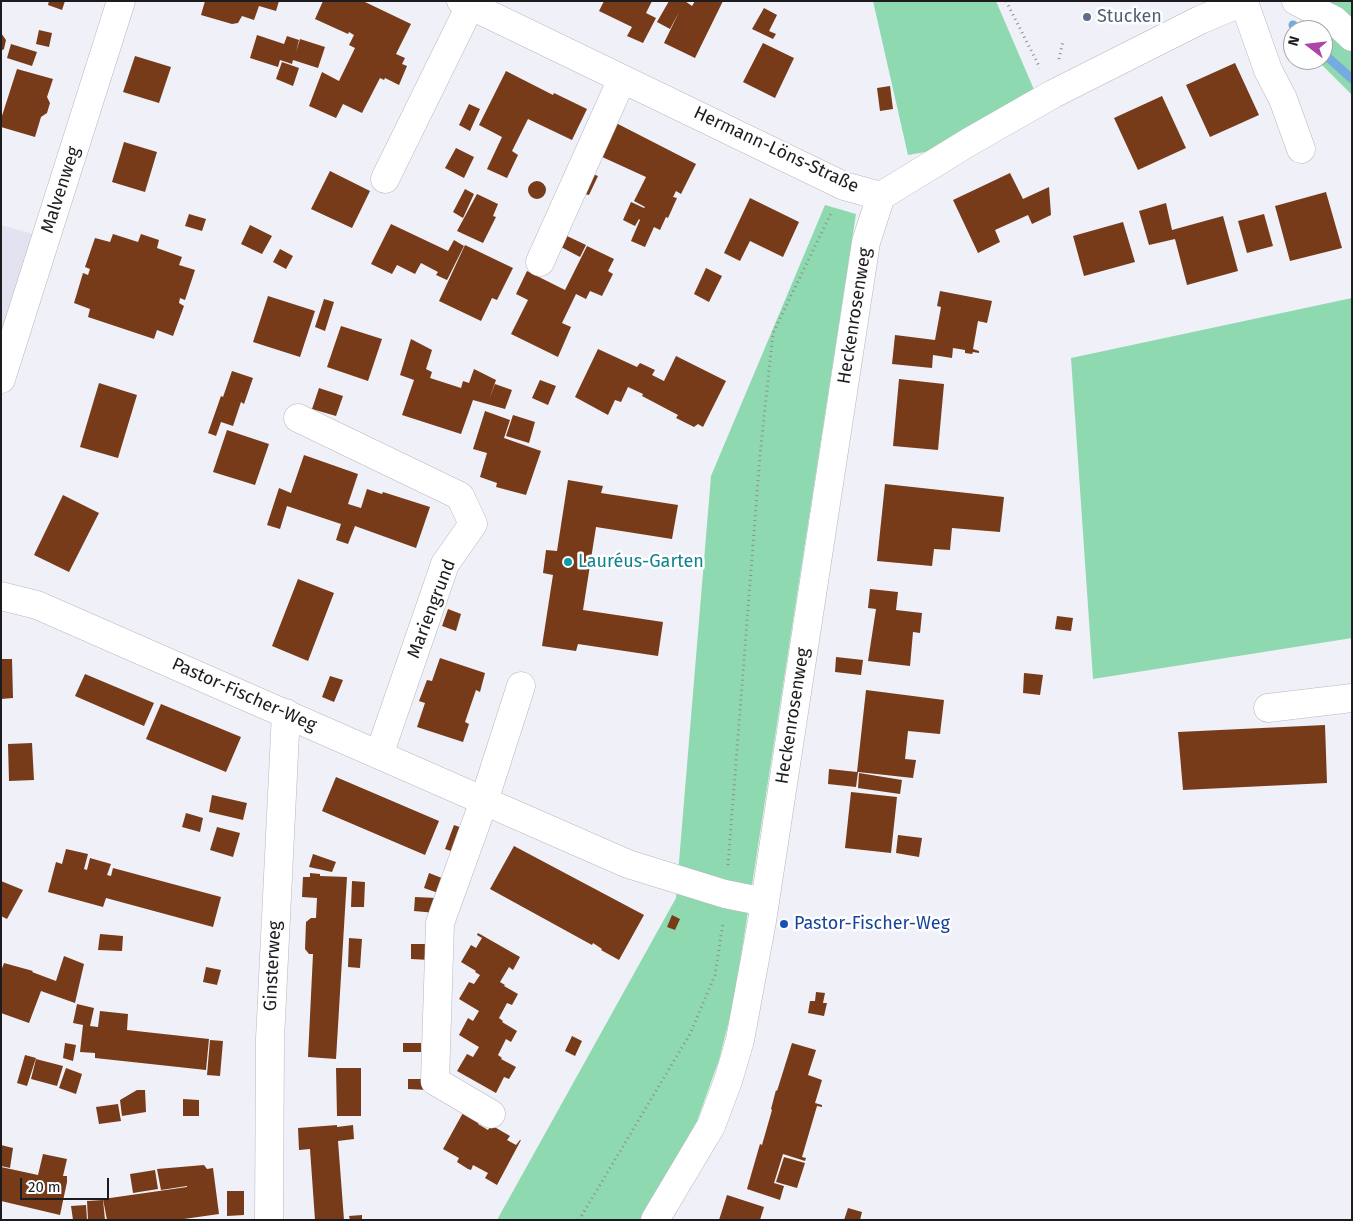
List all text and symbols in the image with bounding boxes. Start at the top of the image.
place label: Stucken [1097,6,1162,28]
marker: Stucken [1081,11,1093,23]
north arrow [1283,20,1333,70]
text: N [1285,34,1304,48]
street label: Hermann-Löns-Straße [690,102,862,198]
street label: Malvenweg [37,144,85,236]
street label: Heckenrosenweg [834,246,876,386]
place label: Lauréus-Garten [578,551,704,573]
street label: Mariengrund [403,556,461,662]
marker: Lauréus-Garten [562,556,574,568]
street label: Heckenrosenweg [772,646,814,786]
street label: Pastor-Fischer-Weg [168,653,320,737]
place label: Pastor-Fischer-Weg [794,913,950,935]
marker: Pastor-Fischer-Weg [778,918,790,930]
street label: Ginsterweg [260,920,286,1012]
scale bar [22,1168,111,1200]
text: 20 m [28,1178,61,1196]

